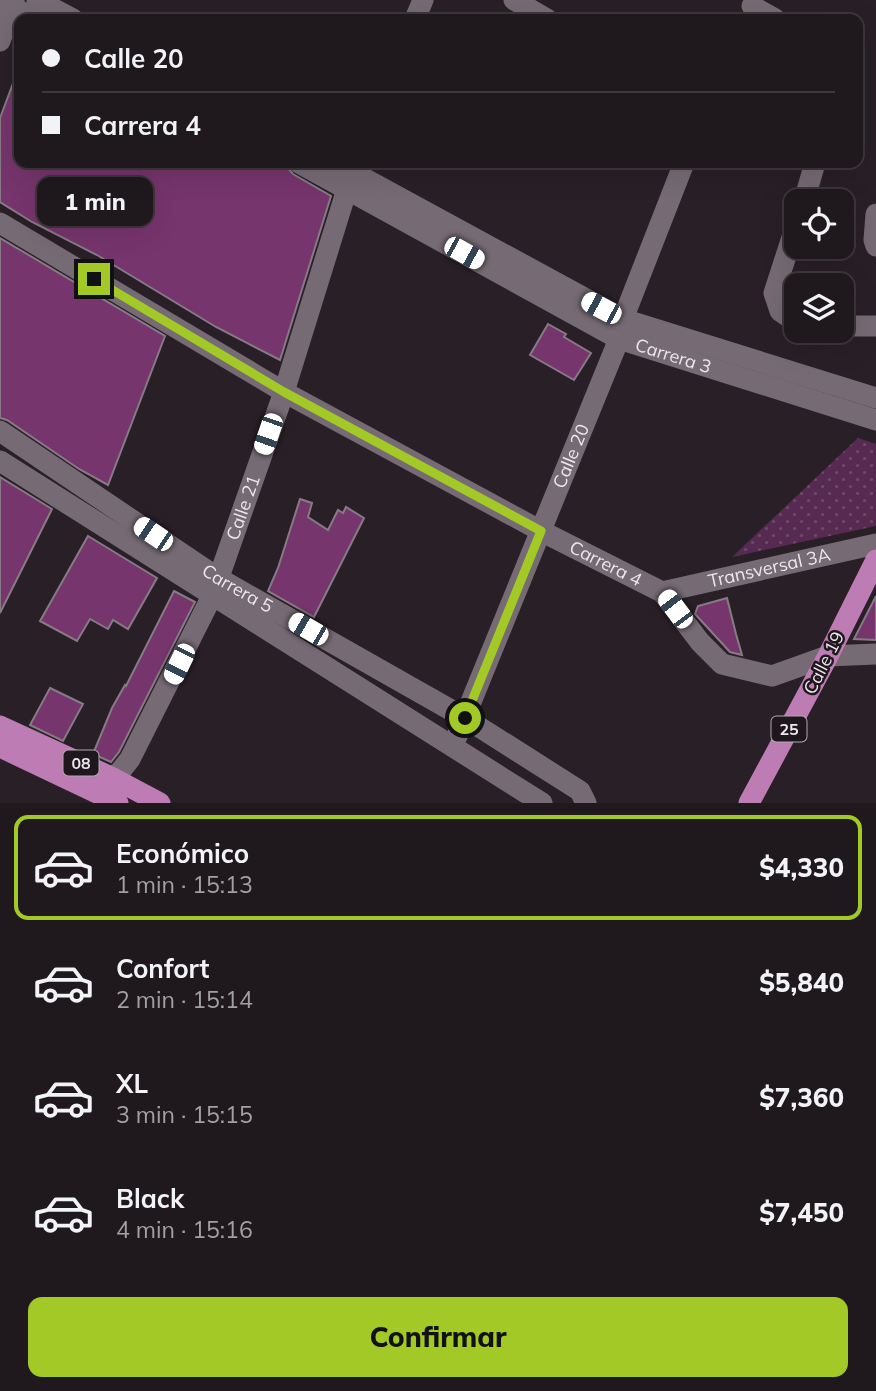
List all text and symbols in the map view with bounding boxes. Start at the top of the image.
text: Calle 20 [84,42,184,75]
text: Carrera 4 [84,109,201,142]
callout: 1 min [36,177,152,226]
text: 1 min [64,187,126,216]
map controls [784,189,854,343]
button: locate [784,189,854,259]
car [441,234,488,272]
route end [78,263,110,295]
button: layers [784,273,854,343]
car [578,289,625,327]
street label: Carrera 3 [632,333,714,378]
car [252,411,285,457]
street label: Calle 20 [547,420,594,492]
street label: Calle 21 [221,472,265,543]
car [130,514,177,554]
street label: Carrera 4 [566,535,646,591]
street label: Transversal 3A [706,543,833,592]
street label: Carrera 5 [198,558,277,618]
car [654,586,697,632]
car [285,609,332,649]
street label: Calle 19 [798,627,849,698]
car [161,641,198,687]
route start [449,702,481,734]
road number: 25 [772,716,806,742]
road number: 08 [64,750,98,776]
icon: car [32,836,95,899]
text: Económico [116,837,249,870]
text: $4,330 [759,851,844,884]
text: 1 min · 15:13 [116,870,253,899]
icon: car [32,951,95,1014]
text: Confort [116,952,209,985]
text: $5,840 [759,966,844,999]
text: 2 min · 15:14 [116,985,253,1014]
icon: car [32,1066,95,1129]
text: XL [116,1067,148,1100]
text: $7,360 [759,1081,844,1114]
text: 3 min · 15:15 [116,1100,253,1129]
icon: car [32,1181,95,1244]
text: Black [116,1182,184,1215]
text: $7,450 [759,1196,844,1229]
text: 4 min · 15:16 [116,1215,253,1244]
button: Confirmar [28,1297,848,1377]

